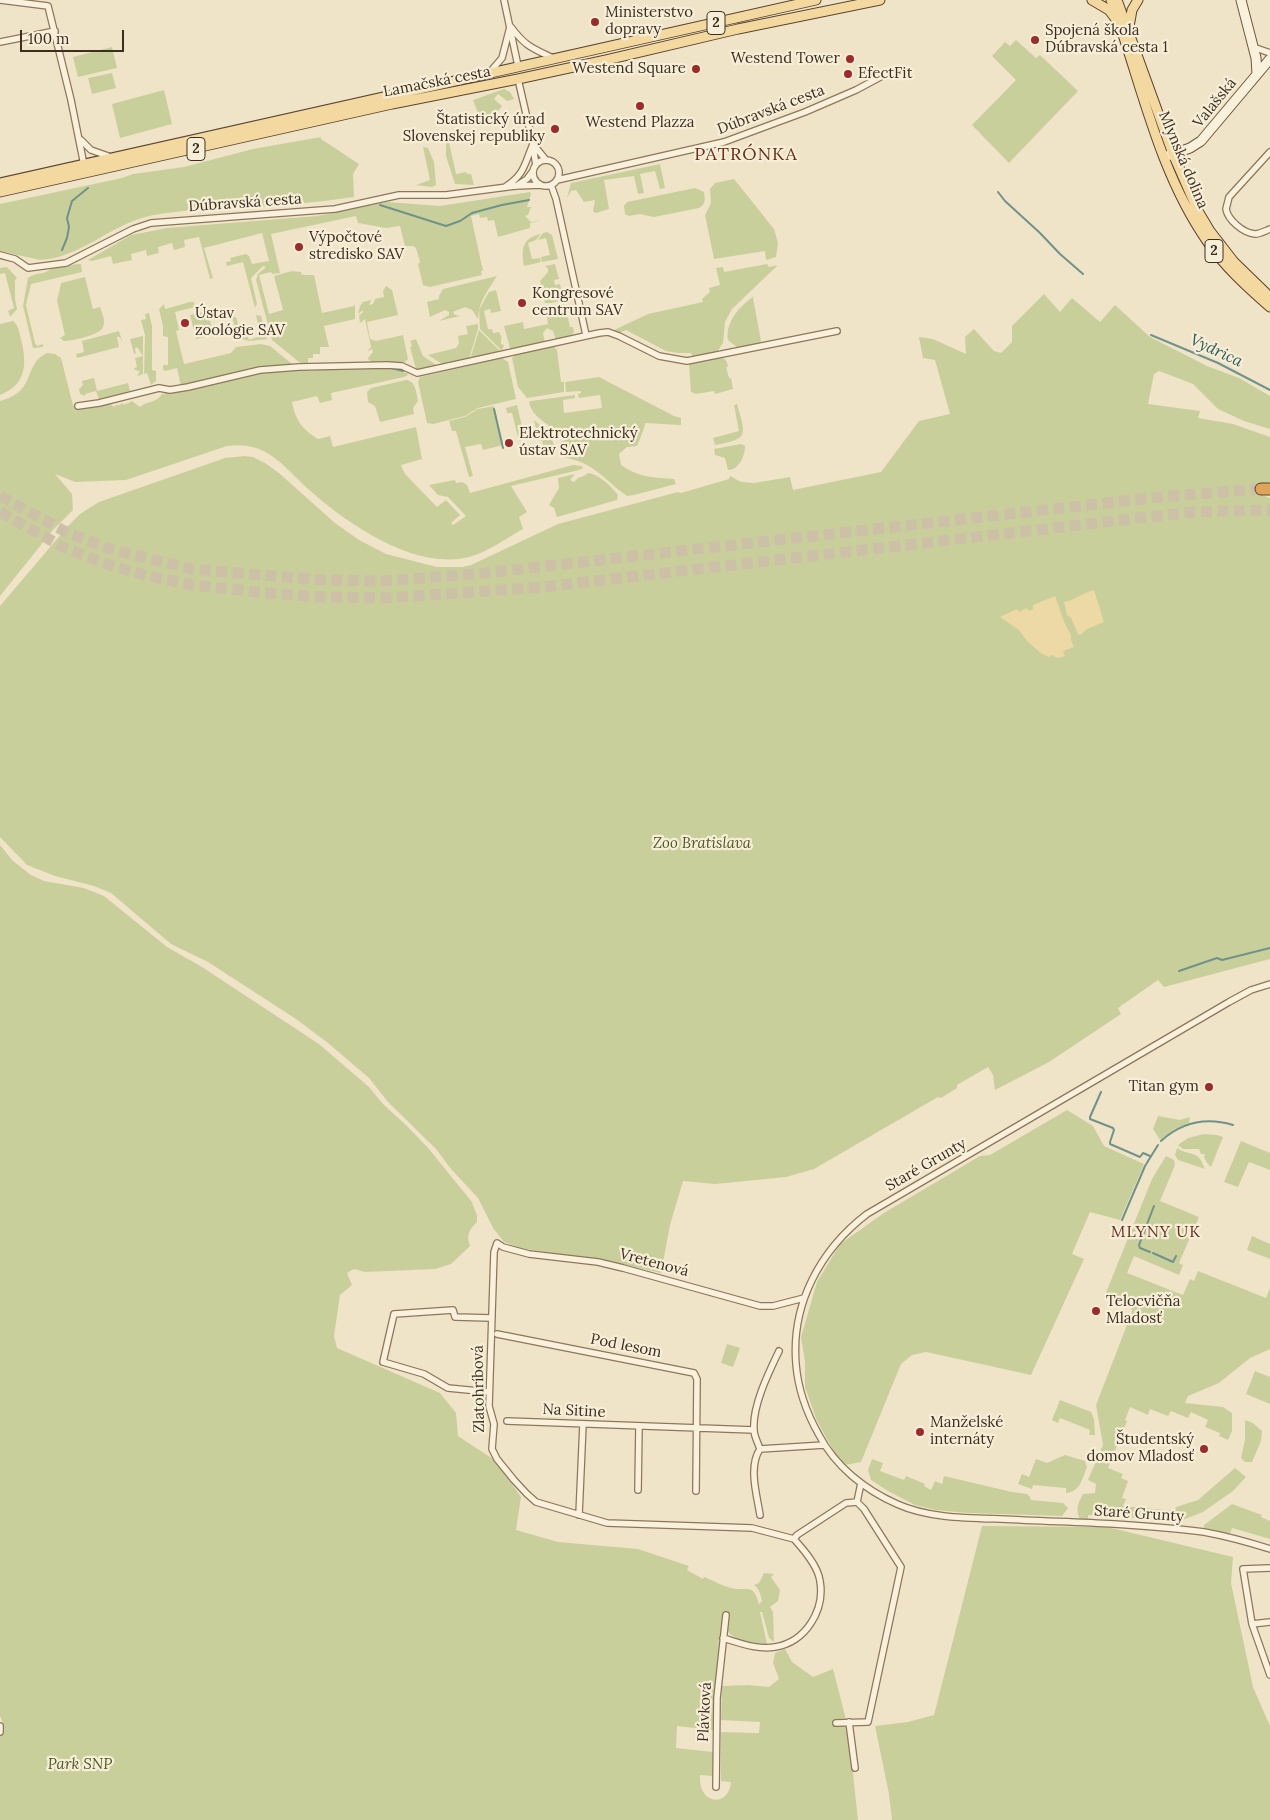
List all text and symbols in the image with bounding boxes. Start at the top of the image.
place label: Ministerstvo dopravy [605,4,693,39]
road number: 2 [707,12,725,34]
marker: Ministerstvo dopravy [589,16,601,28]
scale bar [22,20,126,52]
place label: Spojená škola Dúbravská cesta 1 [1045,22,1168,57]
text: 100 m [28,29,69,48]
marker: Spojená škola Dúbravská cesta 1 [1029,34,1041,46]
place label: Westend Tower [731,50,840,68]
marker: Westend Tower [844,53,856,65]
place label: Westend Square [572,60,686,78]
street label: Lamačská cesta [382,63,492,101]
marker: Westend Square [690,63,702,75]
place label: EfectFit [858,65,912,83]
marker: EfectFit [842,68,854,80]
street label: Valašská [1190,75,1240,131]
street label: Dúbravská cesta [715,81,827,139]
marker: Westend Plazza [634,100,646,112]
street label: Mlynská dolina [1154,108,1212,212]
place label: Štatistický úrad Slovenskej republiky [403,111,545,146]
place label: Westend Plazza [585,114,695,132]
marker: Štatistický úrad Slovenskej republiky [549,123,561,135]
road number: 2 [187,138,205,160]
district label: PATRÓNKA [693,144,799,166]
street label: Dúbravská cesta [188,190,302,216]
place label: Výpočtové stredisko SAV [309,229,404,264]
road number: 2 [1205,240,1223,262]
marker: Výpočtové stredisko SAV [293,241,305,253]
place label: Kongresové centrum SAV [532,285,623,320]
marker: Kongresové centrum SAV [516,297,528,309]
place label: Ústav zoológie SAV [195,305,285,340]
marker: Ústav zoológie SAV [179,317,191,329]
water label: Vydrica [1187,330,1245,372]
place label: Elektrotechnický ústav SAV [519,425,638,460]
marker: Elektrotechnický ústav SAV [503,437,515,449]
park label: Zoo Bratislava [653,835,751,853]
place label: Titan gym [1128,1078,1199,1096]
marker: Titan gym [1203,1081,1215,1093]
street label: Staré Grunty [883,1135,969,1195]
district label: MLYNY UK [1110,1222,1202,1242]
street label: Vretenová [617,1245,691,1281]
place label: Telocvičňa Mladosť [1106,1293,1180,1328]
marker: Telocvičňa Mladosť [1090,1305,1102,1317]
street label: Pod lesom [589,1330,663,1362]
street label: Zlatohríbová [469,1345,489,1433]
street label: Na Sitine [542,1400,606,1422]
place label: Manželské internáty [930,1414,1003,1449]
marker: Manželské internáty [914,1426,926,1438]
place label: Študentský domov Mladosť [1087,1431,1194,1466]
marker: Študentský domov Mladosť [1198,1443,1210,1455]
street label: Staré Grunty [1093,1502,1185,1526]
street label: Plávková [694,1682,716,1742]
park label: Park SNP [48,1756,112,1774]

